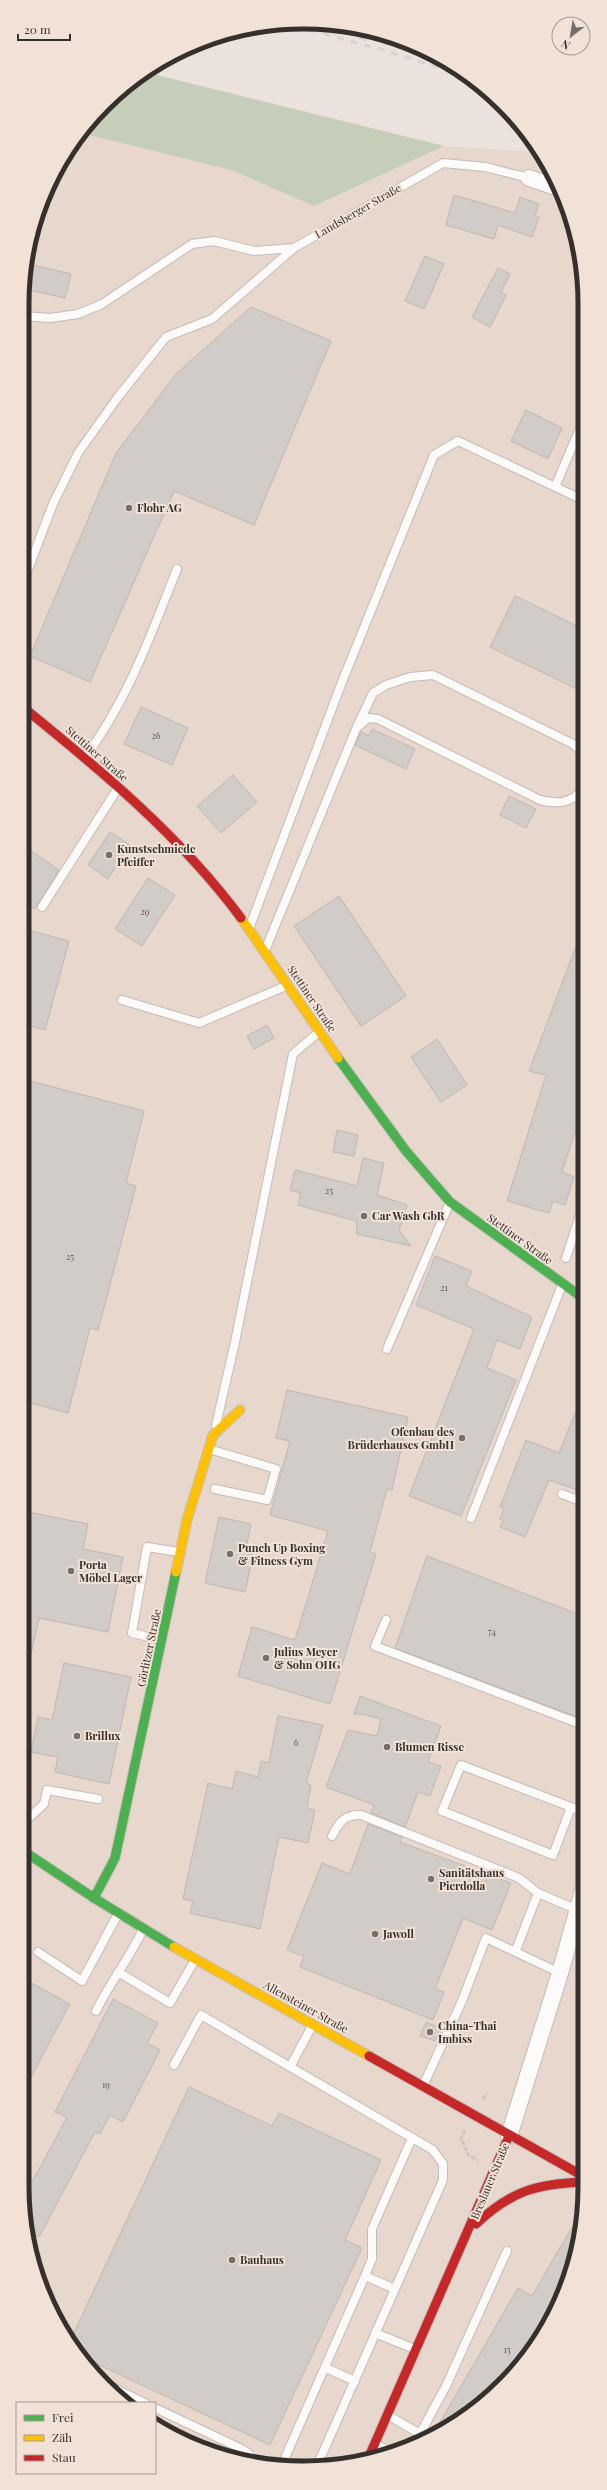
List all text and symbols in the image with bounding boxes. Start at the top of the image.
scale bar [18,16,70,42]
north arrow [551,16,591,56]
text: 20 m [24,21,51,37]
text: N [558,36,573,53]
street label: Landsberger Straße [312,180,404,241]
place label: Flohr AG [137,500,182,515]
marker: Flohr AG [124,503,134,513]
street label: Stettiner Straße [63,722,132,785]
house number: 26 [152,729,161,741]
place label: Kunstschmiede Pfeiffer [117,841,196,869]
marker: Kunstschmiede Pfeiffer [104,850,114,860]
house number: 29 [141,905,150,917]
street label: Stettiner Straße [284,962,341,1035]
house number: 25 [325,1184,333,1196]
place label: Car Wash GbR [372,1208,445,1223]
street label: Stettiner Straße [484,1210,556,1268]
marker: Car Wash GbR [359,1211,369,1221]
house number: 25 [66,1250,74,1262]
house number: 21 [440,1281,448,1293]
place label: Ofenbau des Brüderhauses GmbH [348,1424,454,1452]
marker: Ofenbau des Brüderhauses GmbH [457,1433,467,1443]
place label: Punch Up Boxing & Fitness Gym [238,1540,326,1568]
marker: Punch Up Boxing & Fitness Gym [225,1549,235,1559]
place label: Porta Möbel Lager [79,1557,143,1585]
marker: Porta Möbel Lager [66,1566,76,1576]
street label: Görlitzer Straße [133,1607,164,1688]
house number: 74 [488,1625,496,1637]
place label: Julius Meyer & Sohn OHG [273,1644,340,1672]
marker: Julius Meyer & Sohn OHG [261,1653,271,1663]
place label: Brillux [85,1728,121,1743]
marker: Brillux [72,1731,82,1741]
house number: 6 [294,1736,299,1748]
place label: Blumen Risse [395,1739,464,1754]
marker: Blumen Risse [382,1742,392,1752]
place label: Sanitätshaus Pierdolla [439,1865,504,1893]
marker: Sanitätshaus Pierdolla [426,1874,436,1884]
place label: Jawoll [382,1926,414,1941]
marker: Jawoll [370,1929,380,1939]
street label: Allensteiner Straße [260,1977,352,2036]
place label: China-Thai Imbiss [438,2018,497,2046]
marker: China-Thai Imbiss [425,2027,435,2037]
house number: 19 [102,2078,110,2090]
street label: Breslauer Straße [467,2140,513,2222]
place label: Bauhaus [240,2252,284,2267]
marker: Bauhaus [227,2255,237,2265]
house number: 15 [504,2343,511,2355]
legend [16,2402,156,2474]
text: Frei [52,2409,74,2425]
text: Zäh [52,2429,72,2445]
text: Stau [52,2449,76,2465]

